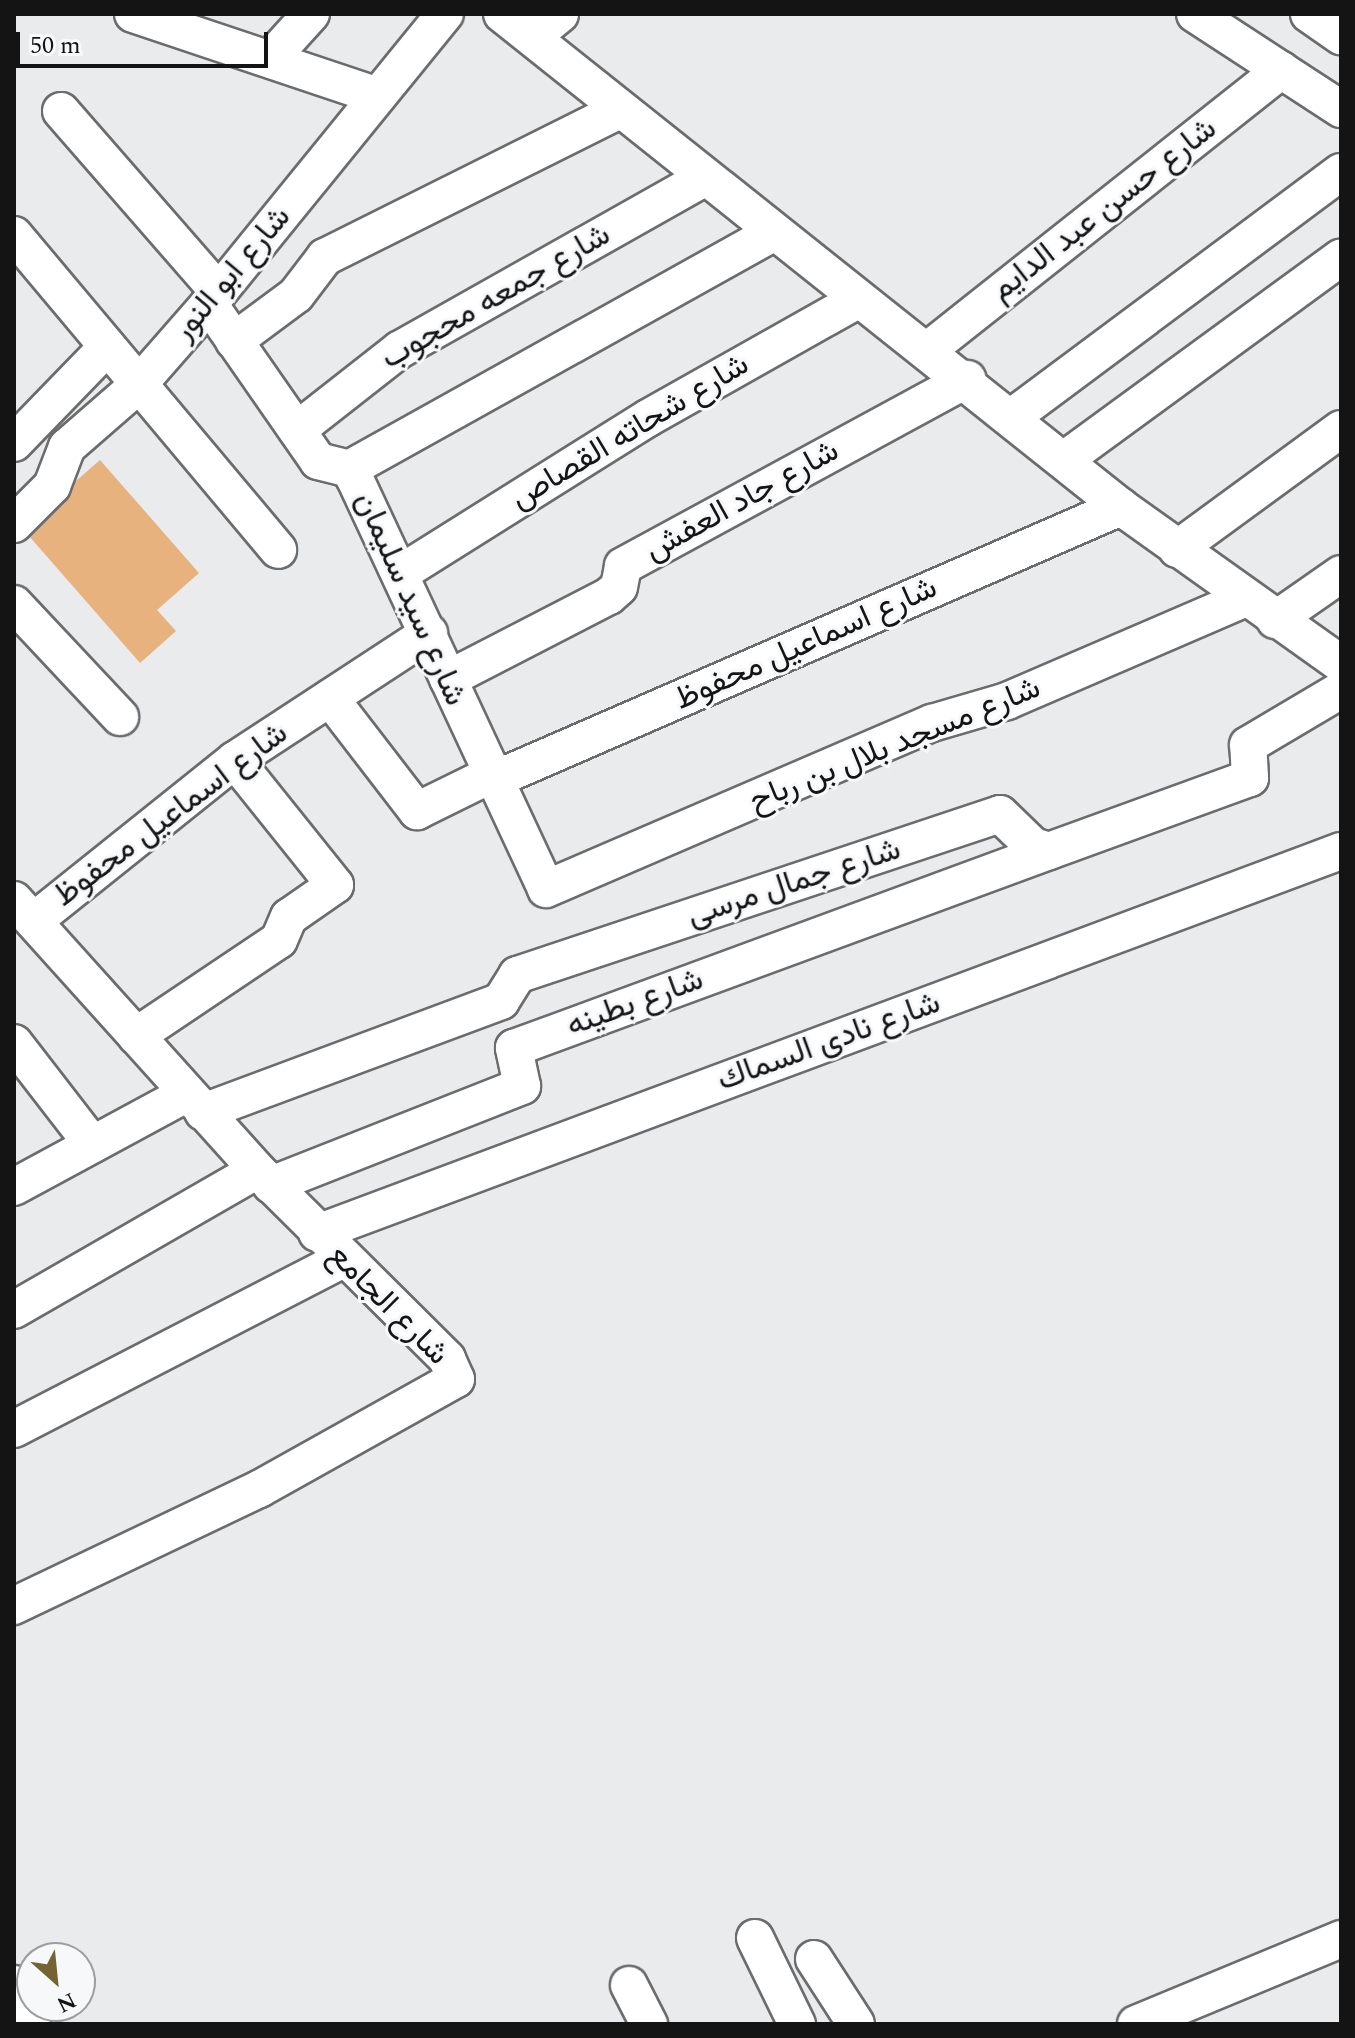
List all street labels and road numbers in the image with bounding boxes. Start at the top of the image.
street label: شارع حسن عبد الدايم [983,110,1225,310]
street label: شارع ابو النور [165,199,299,349]
street label: شارع جمعه محجوب [375,216,617,378]
street label: شارع شحاته القصاص [504,346,756,518]
street label: شارع جاد العفش [638,432,846,570]
street label: شارع سيد سليمان [346,486,474,712]
street label: شارع اسماعيل محفوظ [669,569,943,719]
street label: شارع مسجد بلال بن رباح [744,669,1046,821]
street label: شارع اسماعيل محفوظ [46,714,296,916]
street label: شارع جمال مرسى [683,830,905,936]
street label: شارع بطينه [562,961,708,1045]
street label: شارع نادى السماك [712,984,946,1100]
street label: شارع الجامع [319,1236,457,1374]

